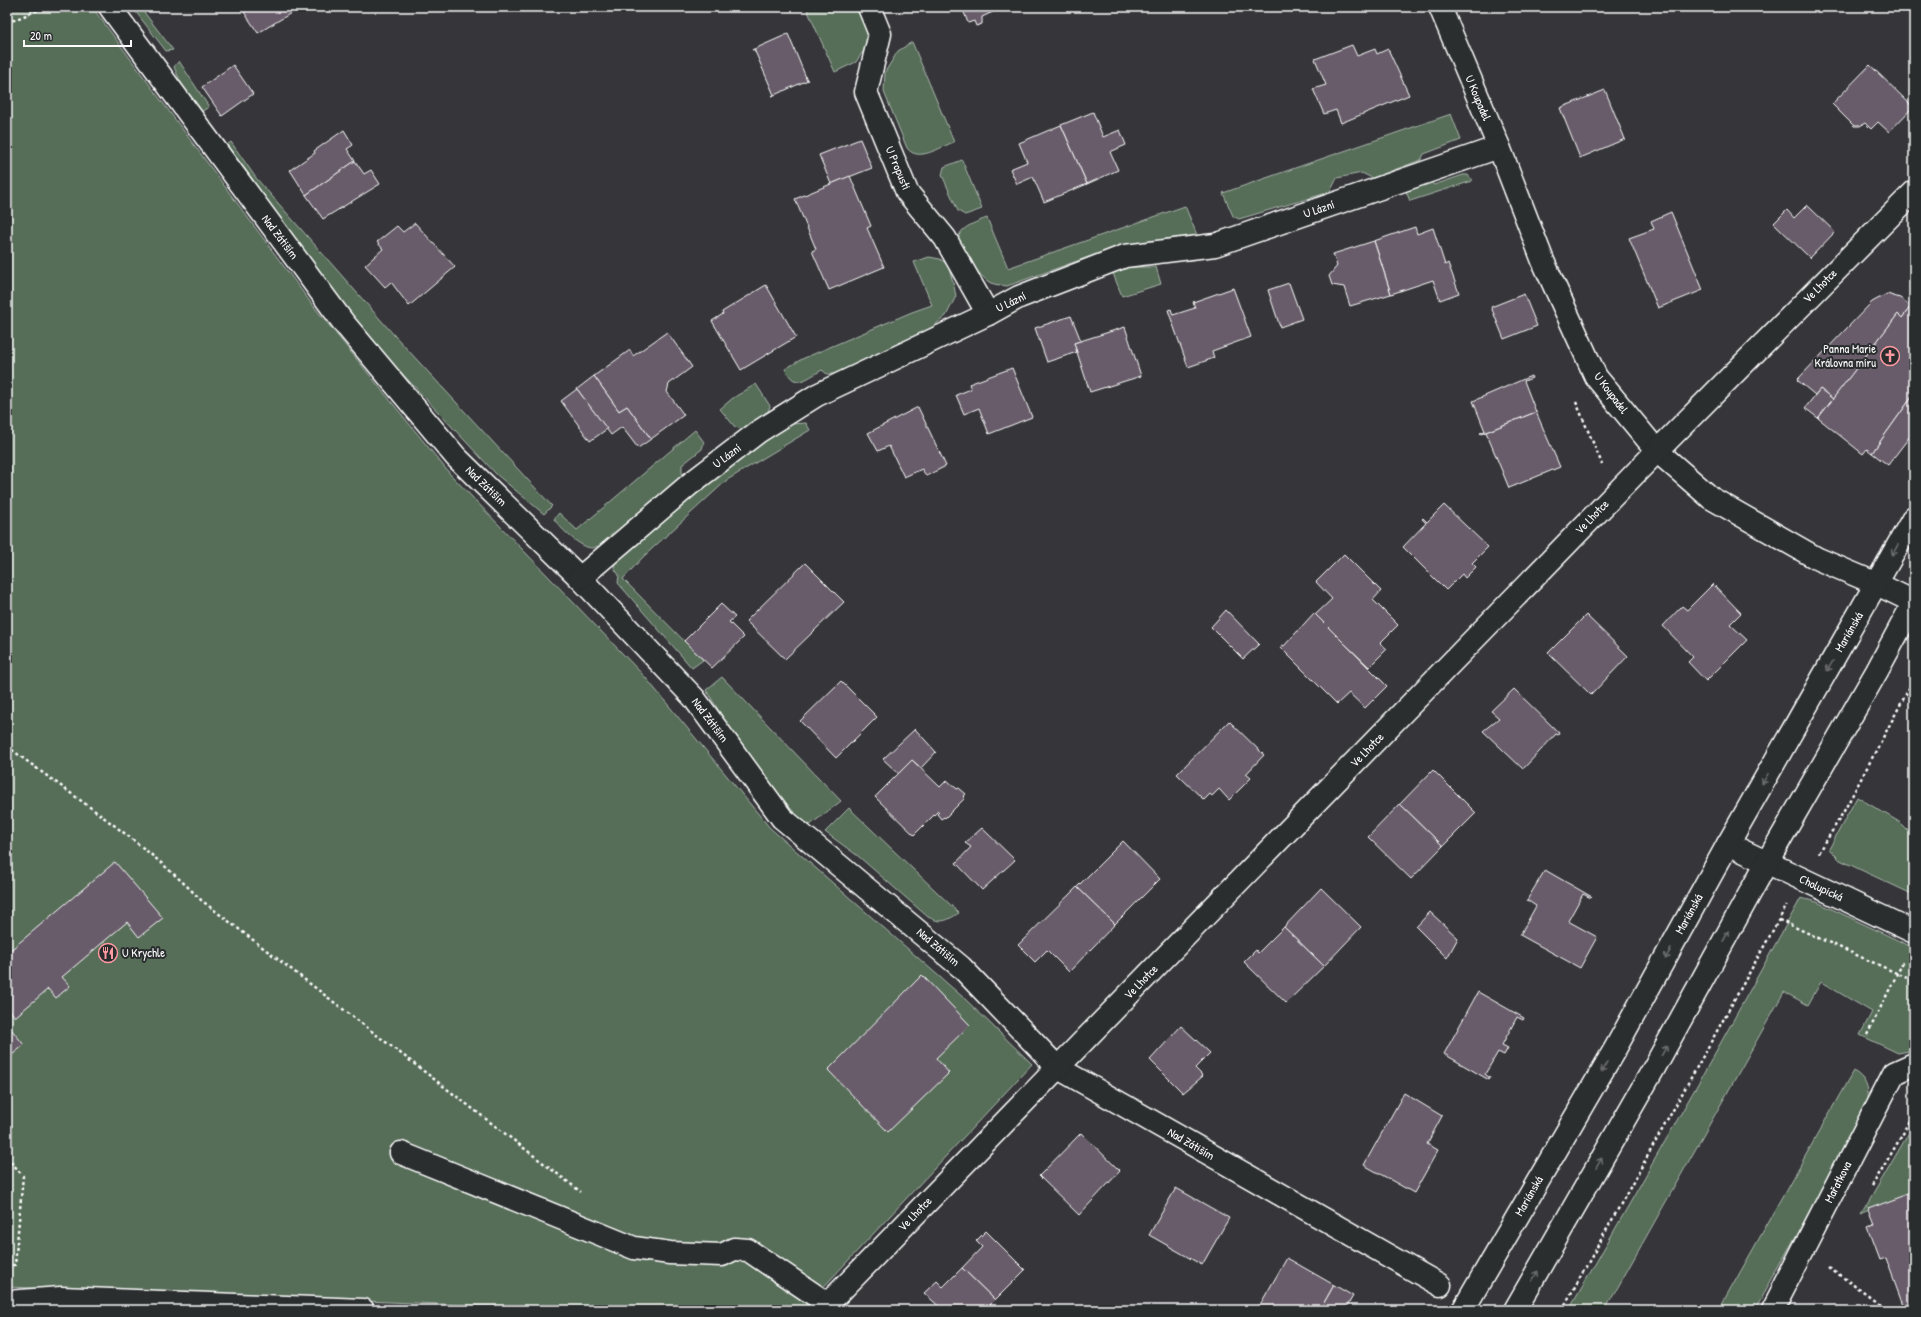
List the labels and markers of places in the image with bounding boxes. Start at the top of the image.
place label: Panna Marie Královna míru [1814,340,1876,371]
church icon: Panna Marie Královna míru [1879,345,1901,367]
restaurant icon: U Krychle [97,942,119,964]
place label: U Krychle [122,944,165,961]

